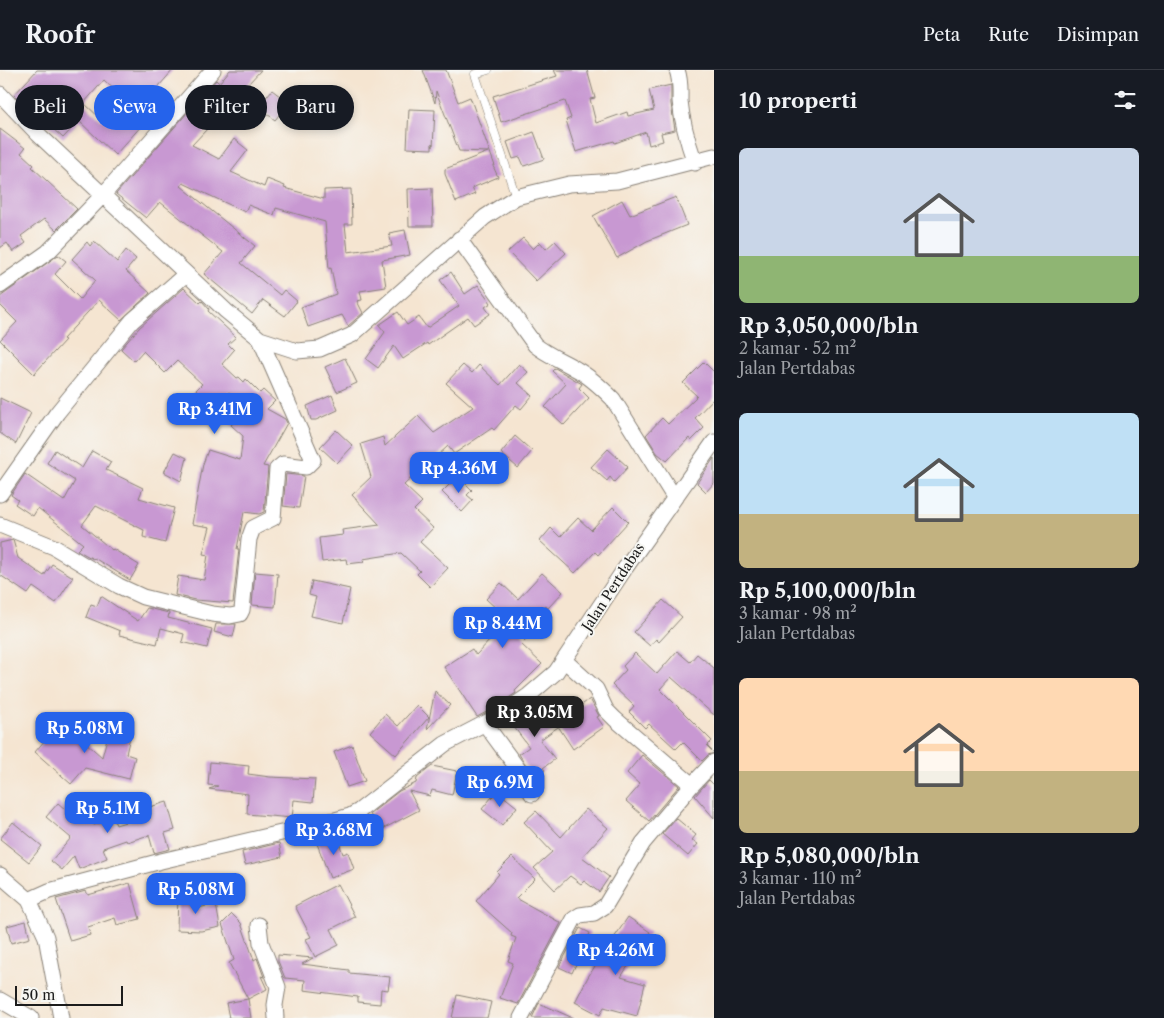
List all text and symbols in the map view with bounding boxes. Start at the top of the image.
text: Roofr [25,20,96,49]
text: Peta [923,24,960,46]
text: Rute [988,24,1029,46]
text: Disimpan [1057,24,1139,46]
chip: Beli [15,85,84,130]
chip: Sewa [94,85,175,130]
chip: Filter [185,85,267,130]
chip: Baru [277,85,354,130]
icon: filters [1111,86,1139,114]
text: 10 properti [739,88,857,113]
icon: home [894,180,984,270]
text: Rp 3,050,000/bln [739,313,919,338]
text: 2 kamar · 52 m² [739,338,856,358]
text: Jalan Pertdabas [739,358,855,378]
pin: Rp 3.41M [163,392,267,435]
text: Rp 3.41M [178,399,252,419]
icon: home [894,445,984,535]
pin: Rp 4.36M [407,452,511,494]
text: Rp 4.36M [421,458,497,478]
street label: Jalan Pertdabas [577,539,648,636]
text: Rp 5,100,000/bln [739,578,916,603]
text: 3 kamar · 98 m² [739,603,857,623]
pin: Rp 8.44M [451,606,555,649]
text: Rp 8.44M [464,613,542,633]
text: Jalan Pertdabas [739,623,855,643]
pin: Rp 3.05M [483,696,587,738]
text: Rp 3.05M [497,702,573,722]
icon: home [894,710,984,800]
pin: Rp 5.08M [33,712,137,754]
text: Rp 5.08M [46,718,124,738]
pin: Rp 6.9M [454,766,546,808]
text: Rp 6.9M [466,772,534,792]
pin: Rp 5.1M [62,792,154,834]
text: Rp 5.1M [76,798,140,818]
pin: Rp 3.68M [282,814,386,856]
text: Rp 3.68M [296,820,372,840]
text: Rp 5,080,000/bln [739,843,920,868]
text: 3 kamar · 110 m² [739,868,862,888]
pin: Rp 5.08M [144,872,248,915]
text: Rp 5.08M [157,879,235,899]
text: Jalan Pertdabas [739,888,855,908]
pin: Rp 4.26M [564,934,668,976]
text: Rp 4.26M [578,940,654,960]
scale bar [15,983,122,1006]
text: 50 m [22,986,55,1004]

